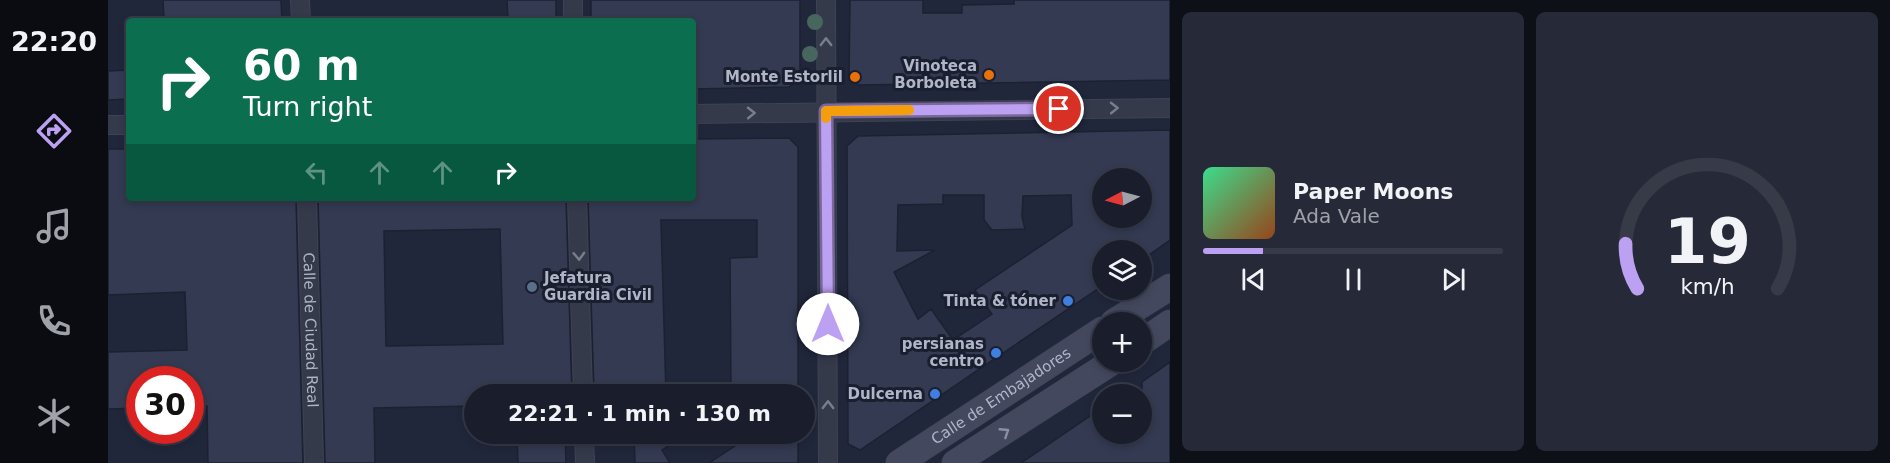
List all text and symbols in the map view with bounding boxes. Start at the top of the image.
text: 22:20 [11,26,97,57]
one-way arrow [820,37,832,46]
text: 60 m [243,41,360,90]
icon: right [144,42,222,120]
place label: Vinoteca Borboleta [894,57,977,92]
place label: Monte Estorlil [725,68,843,86]
marker: Vinoteca Borboleta [982,68,996,82]
marker: Monte Estorlil [848,70,862,84]
pin [1033,83,1084,134]
text: Turn right [243,91,372,122]
icon: arrive [1042,92,1075,125]
one-way arrow [1110,102,1119,114]
one-way arrow [747,106,756,119]
icon: directions [33,110,75,152]
icon: left [300,156,333,189]
icon: ahead [363,156,396,189]
icon: ahead [426,156,459,189]
icon: right [489,156,522,189]
north arrow [1092,168,1152,228]
map controls [1092,168,1152,444]
text: Paper Moons [1293,179,1453,204]
text: Ada Vale [1293,204,1380,228]
icon: music [33,205,75,247]
text: 19 [1664,205,1750,278]
button: layers [1092,240,1152,300]
street label: Calle de Ciudad Real [299,252,322,408]
one-way arrow [573,252,585,261]
icon: previous [1237,263,1270,296]
icon: pause [1337,263,1370,296]
icon: next [1437,263,1470,296]
place label: Jefatura Guardia Civil [543,269,652,304]
text: km/h [1680,274,1734,299]
marker: Jefatura Guardia Civil [525,280,539,294]
position arrow [796,292,860,356]
place label: Tinta & tóner [943,292,1057,310]
marker: Tinta & tóner [1061,294,1075,308]
icon: phone [33,300,75,342]
button: + [1092,312,1152,372]
place label: persianas centro [902,335,984,370]
street label: Calle de Embajadores [928,344,1074,448]
marker: persianas centro [989,346,1003,360]
speed limit sign: 30 [126,366,204,444]
button: − [1092,384,1152,444]
place label: Dulcerna [847,385,923,403]
marker: Dulcerna [928,387,942,401]
icon: climate [33,395,75,437]
one-way arrow [822,400,834,409]
text: 22:21 · 1 min · 130 m [508,401,771,426]
one-way arrow [998,428,1009,439]

